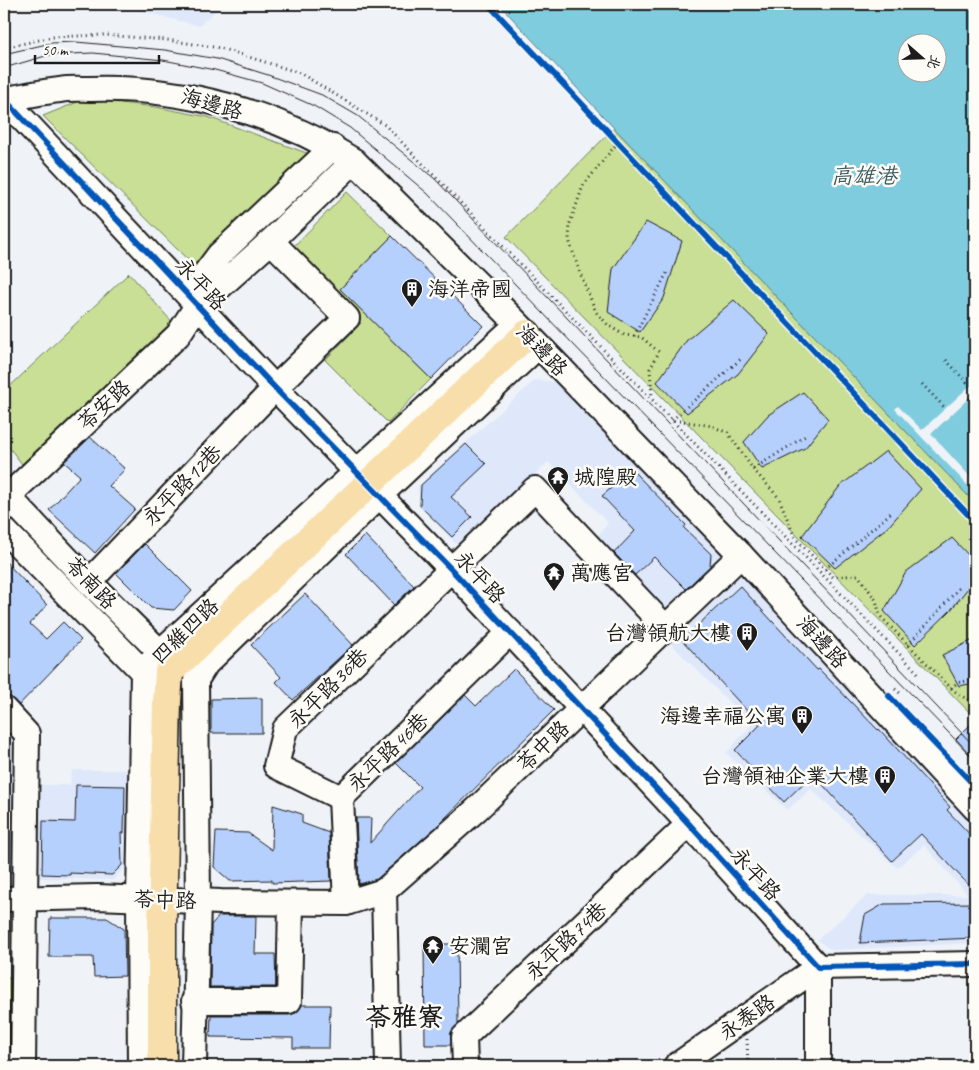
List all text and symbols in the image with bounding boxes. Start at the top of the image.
scale bar [35,32,159,64]
north arrow [896,32,946,82]
text: 50 m [42,41,69,60]
text: 北 [923,53,944,72]
street label: 海邊路 [178,83,246,125]
water label: 高雄港 [831,162,899,190]
street label: 永平路 [170,252,232,316]
place label: 海洋帝國 [428,276,512,302]
building icon: 海洋帝國 [400,277,424,308]
street label: 海邊路 [511,318,573,382]
street label: 苓安路 [72,374,136,436]
street label: 永平路12巷 [137,439,227,531]
place label: 城隍殿 [574,464,637,490]
temple icon: 城隍殿 [546,465,570,496]
street label: 永平路 [449,545,511,609]
street label: 苓南路 [60,551,122,615]
place label: 萬應宮 [570,560,633,586]
temple icon: 萬應宮 [542,561,566,592]
street label: 四維四路 [146,592,224,670]
street label: 海邊路 [791,610,853,674]
place label: 台灣領航大樓 [605,620,731,646]
building icon: 台灣領航大樓 [735,621,759,652]
street label: 永平路36巷 [282,642,374,734]
place label: 海邊幸福公寓 [660,703,786,729]
building icon: 海邊幸福公寓 [790,704,814,735]
street label: 永平路46巷 [342,707,434,797]
street label: 苓中路 [511,715,575,777]
place label: 台灣領袖企業大樓 [701,763,869,789]
building icon: 台灣領袖企業大樓 [873,764,897,795]
street label: 永平路 [725,842,787,906]
street label: 苓中路 [133,886,197,914]
street label: 永平路74巷 [520,896,612,986]
place label: 安瀾宮 [449,933,512,959]
temple icon: 安瀾宮 [421,934,445,965]
street label: 永泰路 [714,988,780,1046]
district label: 苓雅寮 [365,1001,443,1034]

